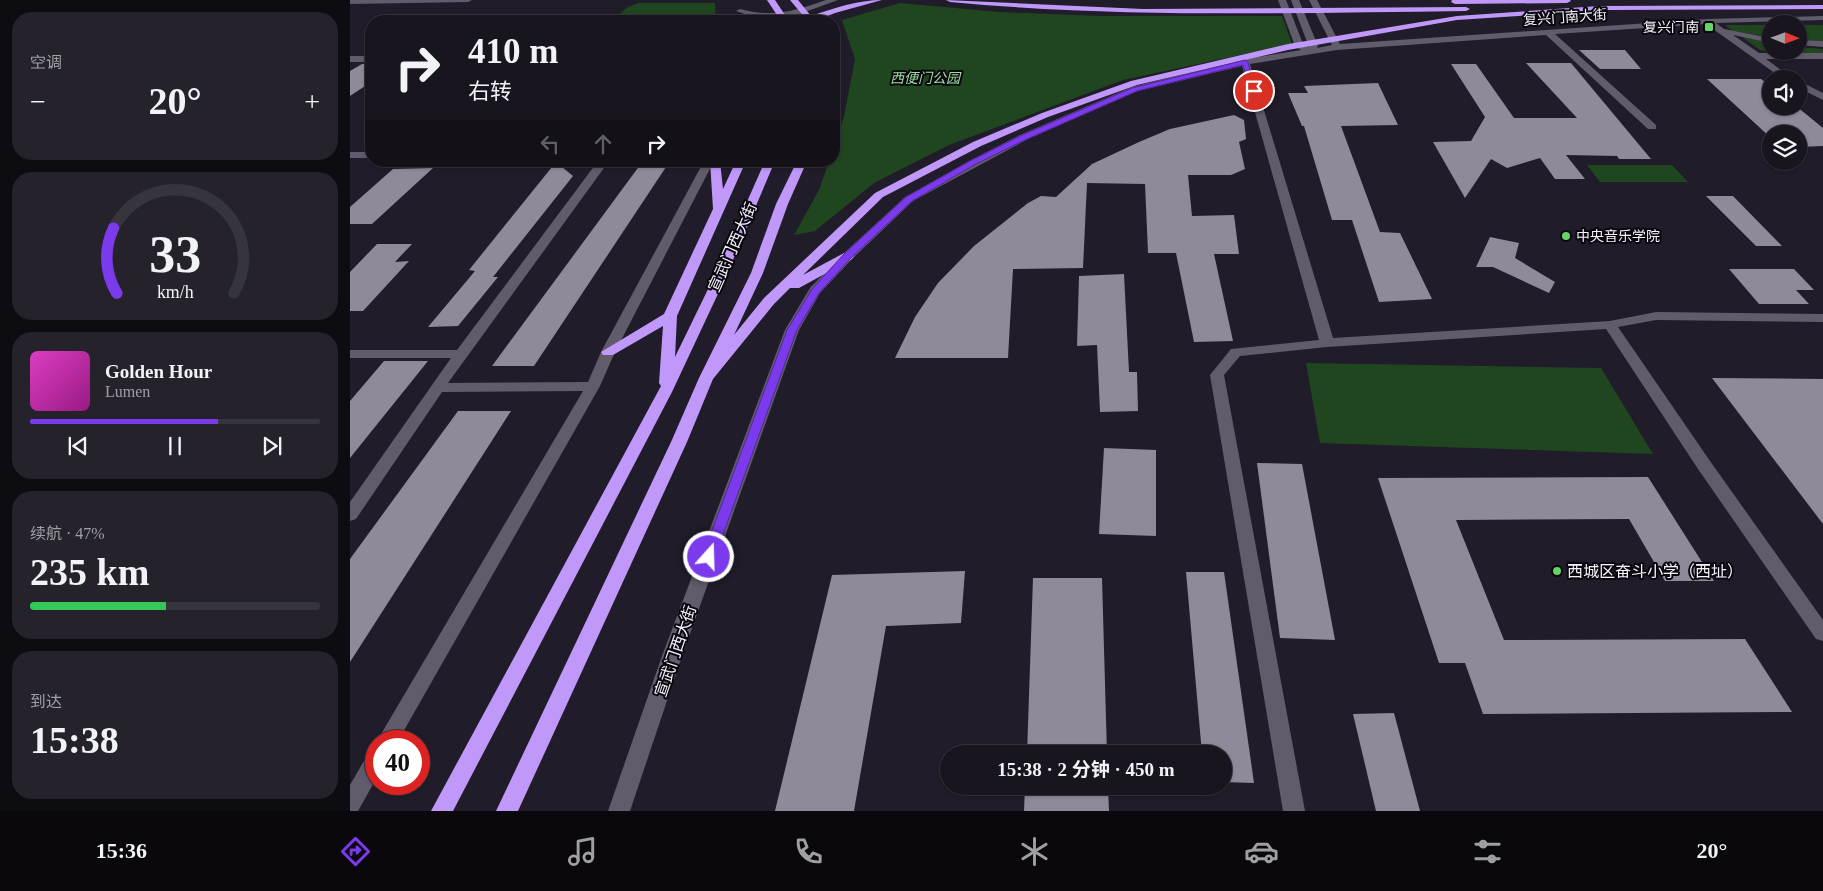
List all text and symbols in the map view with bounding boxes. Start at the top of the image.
street label: 复兴门南大街 [1523,7,1607,28]
north arrow [1762,15,1808,60]
map controls [1762,15,1807,170]
place label: 复兴门南 [1643,20,1699,35]
marker: 复兴门南 [1703,21,1715,33]
text: 410 m [468,32,558,71]
icon: right [385,35,450,100]
text: 空调 [30,54,62,71]
pin [1233,70,1275,112]
button: sound [1762,70,1807,115]
park label: 西便门公园 [890,71,962,86]
icon: arrive [1240,77,1268,105]
text: 右转 [468,79,512,104]
text: 20° [148,80,202,122]
text: − [30,86,46,117]
text: + [304,86,320,117]
button: layers [1762,125,1807,170]
icon: left [536,130,564,158]
icon: ahead [589,130,617,158]
icon: right [642,130,670,158]
street label: 宣武门西大街 [705,200,760,295]
text: 33 [149,226,201,283]
place label: 中央音乐学院 [1576,228,1660,244]
marker: 中央音乐学院 [1560,230,1572,242]
text: km/h [157,282,193,302]
text: Golden Hour [105,361,212,382]
text: Lumen [105,383,150,400]
icon: previous [64,432,92,460]
icon: pause [161,432,189,460]
icon: next [258,432,286,460]
text: 续航 · 47% [30,525,105,542]
position arrow [682,530,734,582]
text: 235 km [30,551,149,593]
place label: 西城区奋斗小学（西址） [1567,563,1743,580]
marker: 西城区奋斗小学（西址） [1551,565,1563,577]
street label: 宣武门西大街 [652,603,699,699]
text: 到达 [30,693,62,710]
text: 15:38 [30,719,119,761]
speed limit sign: 40 [365,730,430,795]
text: 15:38 · 2 分钟 · 450 m [997,759,1175,780]
icon: directions [338,834,373,869]
icon: music [565,834,600,869]
icon: phone [791,834,826,869]
icon: climate [1017,834,1052,869]
icon: car [1244,834,1279,869]
icon: filters [1470,834,1505,869]
text: 15:36 [96,838,147,863]
text: 20° [1696,838,1727,863]

